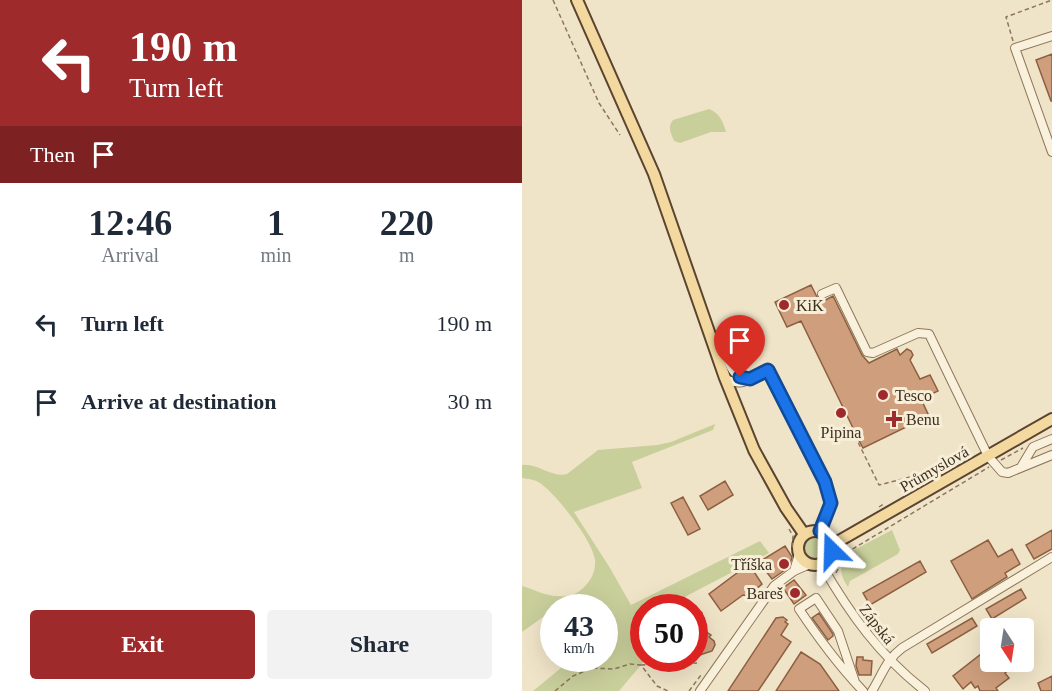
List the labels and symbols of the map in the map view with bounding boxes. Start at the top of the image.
place label: KiK [796,297,824,314]
marker: KiK [777,298,791,312]
pin [714,315,765,377]
place label: Tesco [895,387,932,404]
marker: Tesco [876,388,890,402]
marker: Pipina [834,406,848,420]
place label: Benu [906,411,940,428]
marker: Benu [887,412,901,426]
place label: Pipina [821,424,861,442]
street label: Průmyslová [897,443,972,496]
position arrow [800,519,864,583]
place label: Tříška [731,556,772,573]
marker: Tříška [777,557,791,571]
place label: Bareš [747,585,783,602]
marker: Bareš [788,586,802,600]
speed limit sign: 50 [630,594,708,672]
street label: Zápská [855,601,898,648]
north arrow [980,618,1034,672]

